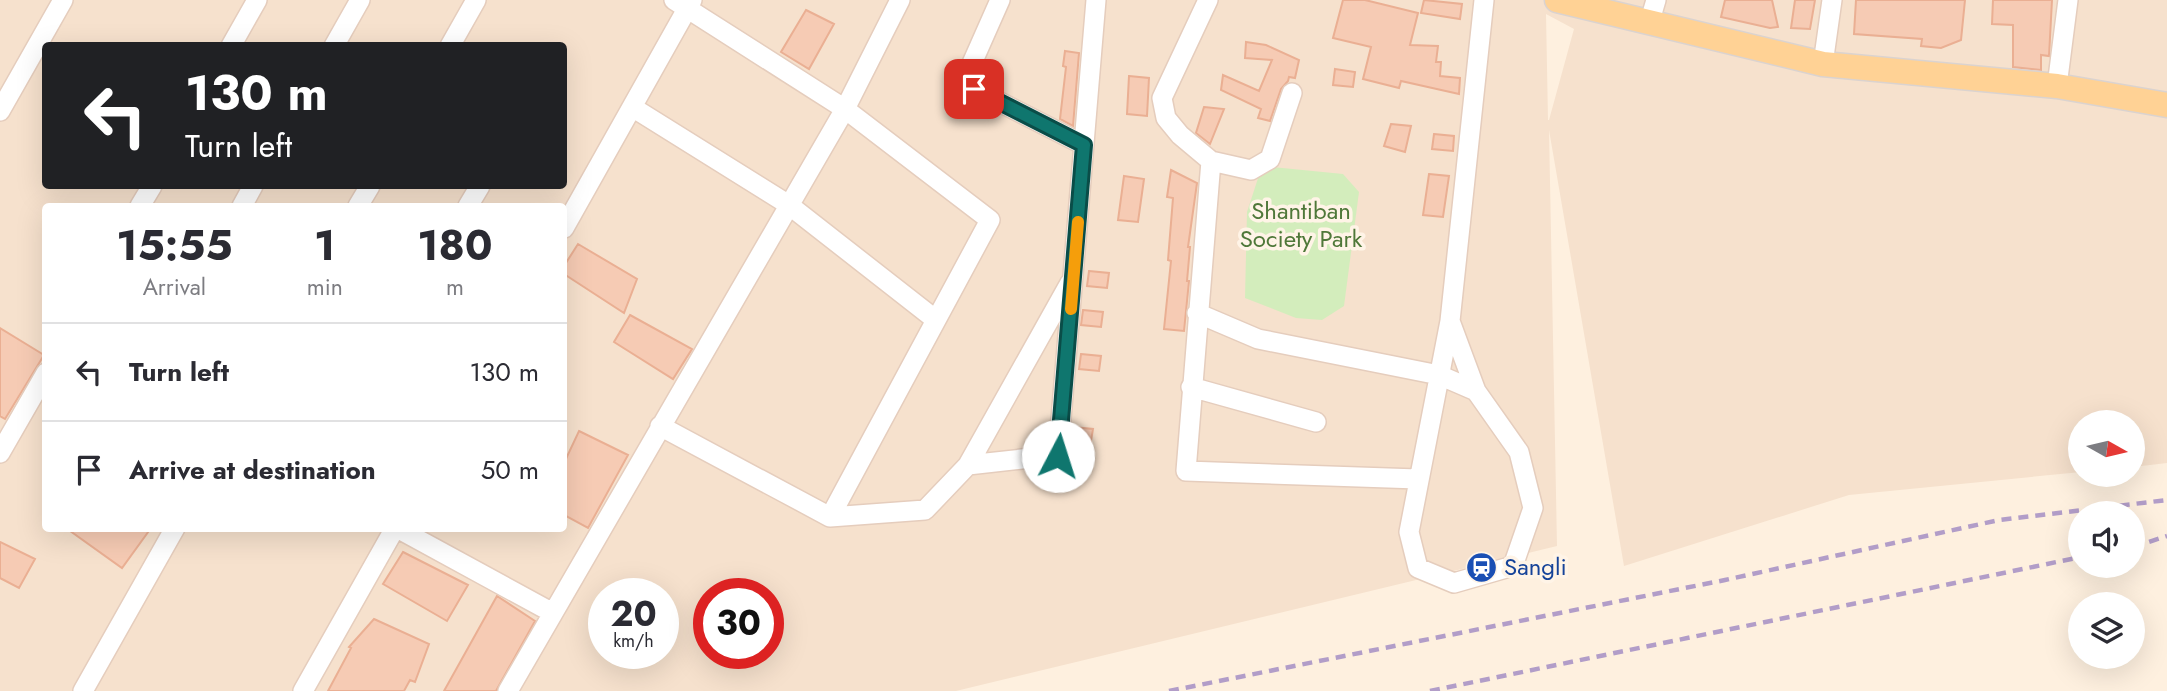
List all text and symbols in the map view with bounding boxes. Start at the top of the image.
text: 130 m [185,58,328,128]
pin [944,59,1004,119]
icon: left [70,70,161,161]
icon: arrive [955,70,993,108]
text: Turn left [185,123,292,169]
park label: Shantiban Society Park [1240,193,1363,256]
text: 15:55 [116,215,233,276]
text: 1 [314,215,336,276]
text: 180 [417,215,493,276]
text: Arrival [143,270,206,304]
text: min [307,270,343,304]
text: m [446,270,464,304]
icon: left [70,353,108,391]
text: Turn left [129,353,229,391]
text: 130 m [469,353,539,391]
north arrow [2068,410,2146,486]
map controls [2068,410,2145,669]
position arrow [1021,419,1095,493]
icon: arrive [70,451,108,489]
text: Arrive at destination [129,451,376,489]
text: 50 m [481,451,539,489]
button: sound [2068,501,2145,578]
place label: Sangli [1504,549,1567,584]
station icon: Sangli [1464,550,1498,584]
speed limit sign: 30 [693,578,784,669]
text: 20 [610,589,657,639]
button: layers [2068,592,2145,669]
text: km/h [613,628,654,654]

